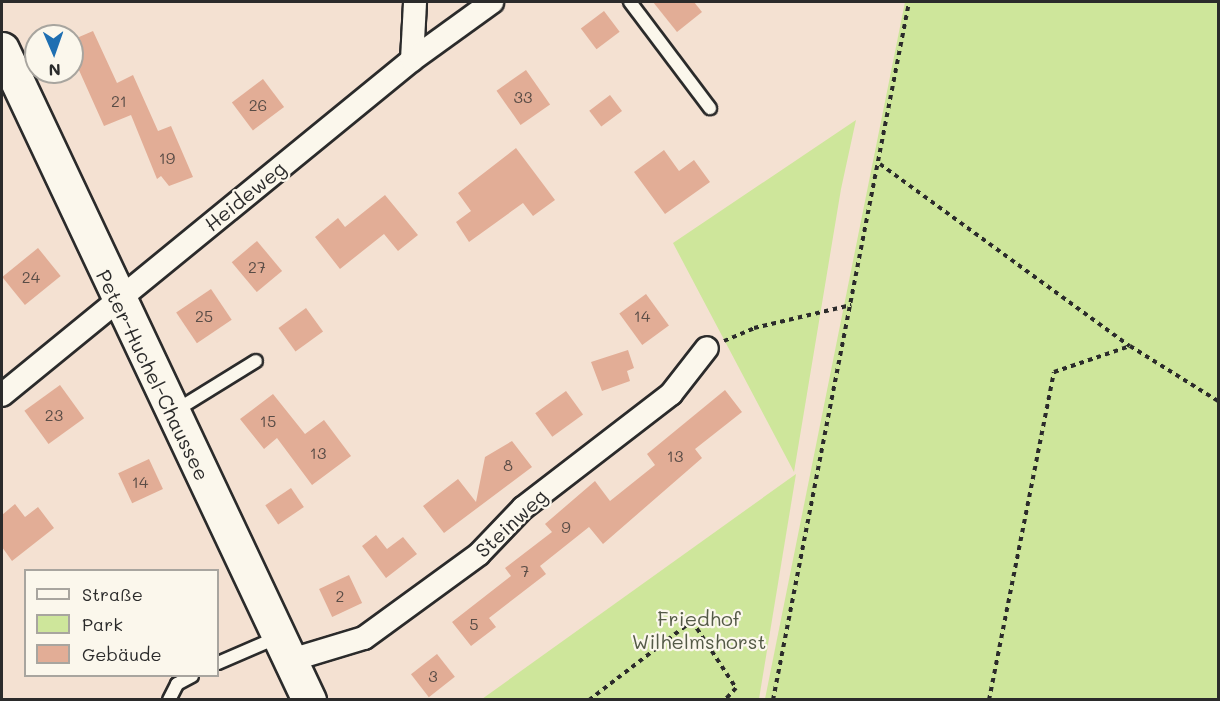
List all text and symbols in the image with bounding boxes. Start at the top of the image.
north arrow [24,24,84,84]
text: N [48,60,61,81]
house number: 33 [514,87,532,107]
house number: 21 [111,91,127,111]
house number: 26 [249,95,267,115]
house number: 19 [159,148,175,168]
street label: Heideweg [200,156,290,236]
house number: 27 [248,257,266,277]
street label: Peter-Huchel-Chaussee [91,266,215,484]
house number: 24 [22,267,40,287]
house number: 25 [195,306,213,326]
house number: 14 [634,306,650,326]
house number: 23 [45,405,63,425]
house number: 15 [260,411,276,431]
house number: 13 [310,443,326,463]
house number: 13 [667,446,683,466]
house number: 8 [503,455,513,475]
house number: 14 [132,472,148,492]
street label: Steinweg [470,484,552,562]
house number: 9 [561,517,571,537]
house number: 7 [521,561,529,581]
legend [24,569,219,677]
text: Straße [82,582,143,606]
house number: 2 [336,586,344,606]
park label: Friedhof Wilhelmshorst [632,606,766,653]
text: Park [82,612,123,636]
house number: 5 [469,614,479,634]
text: Gebäude [82,642,162,666]
house number: 3 [428,666,438,686]

